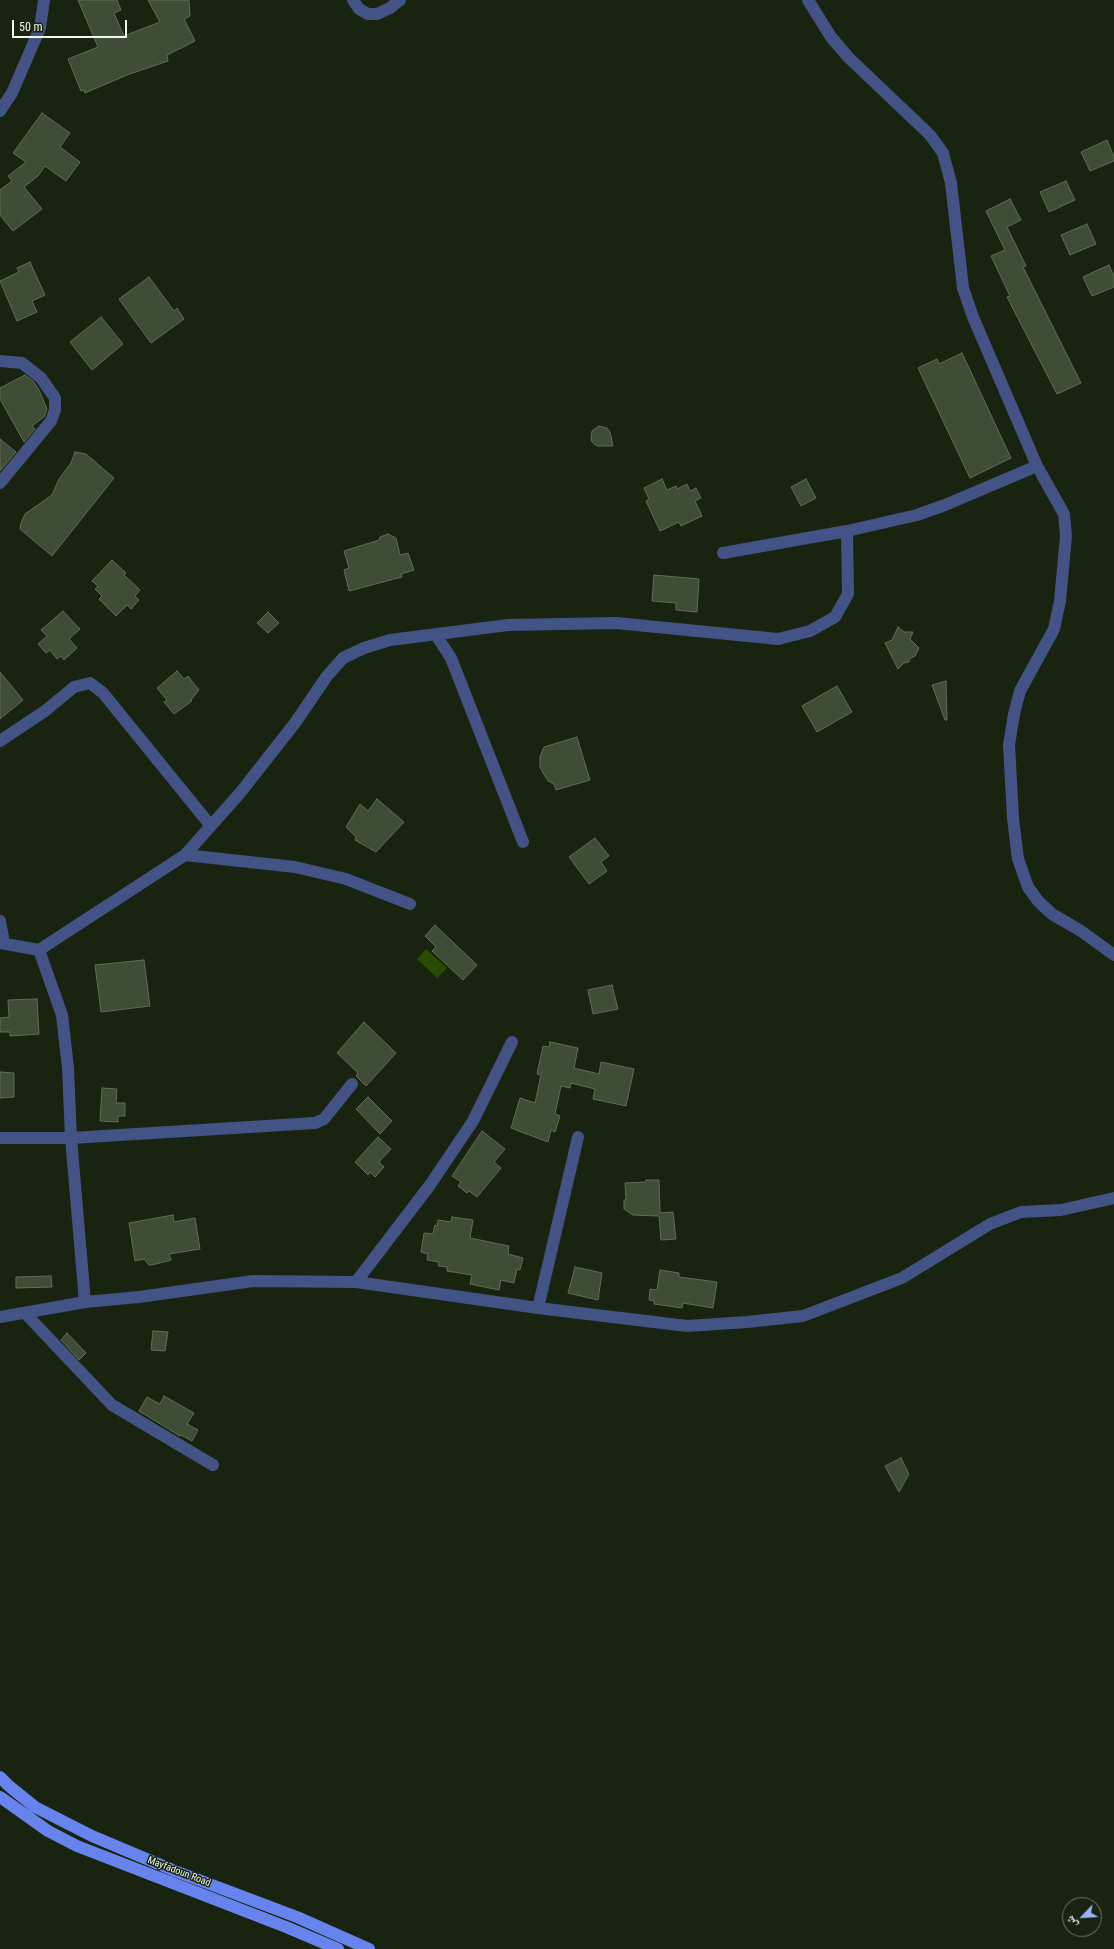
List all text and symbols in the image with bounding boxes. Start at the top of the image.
scale bar [14,12,129,38]
text: 50 m [19,20,43,34]
street label: Mayfadoun Road [146,1854,212,1890]
north arrow [1062,1897,1102,1937]
text: ش [1063,1914,1080,1930]

